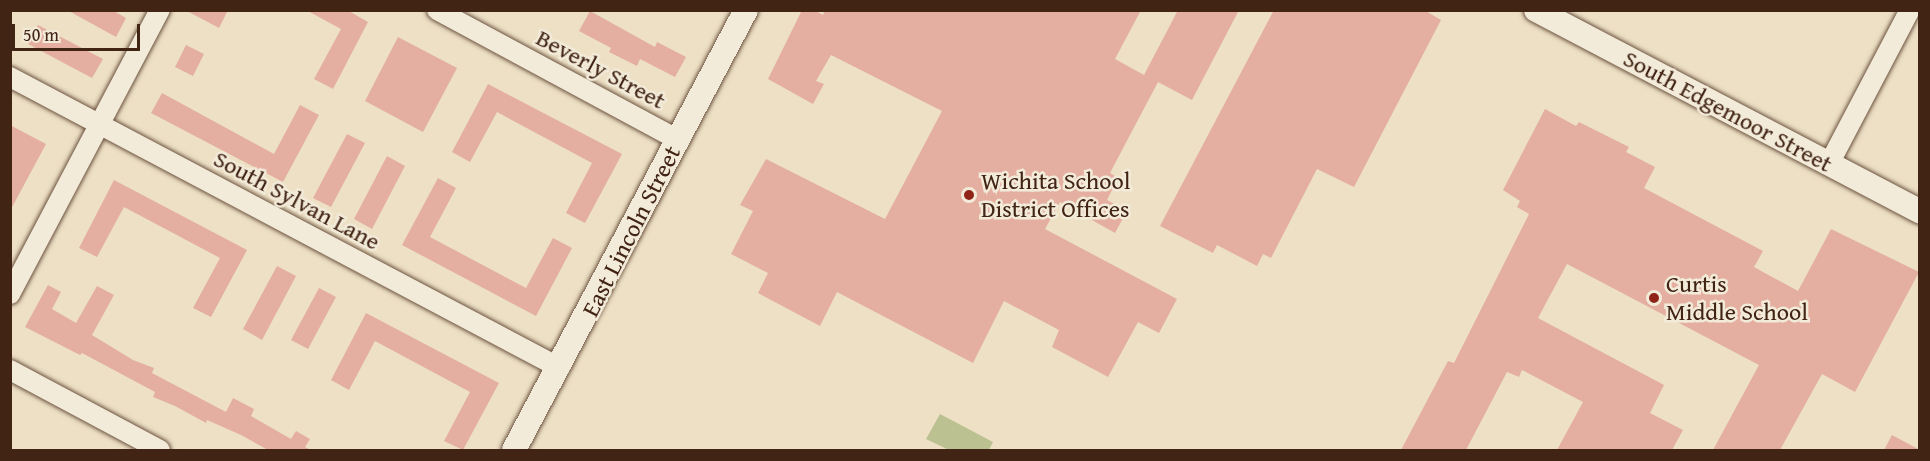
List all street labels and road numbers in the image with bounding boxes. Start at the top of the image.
street label: Beverly Street [532,23,670,115]
street label: South Edgemoor Street [1619,44,1837,178]
street label: East Lincoln Street [576,141,686,321]
street label: South Sylvan Lane [209,144,385,256]

